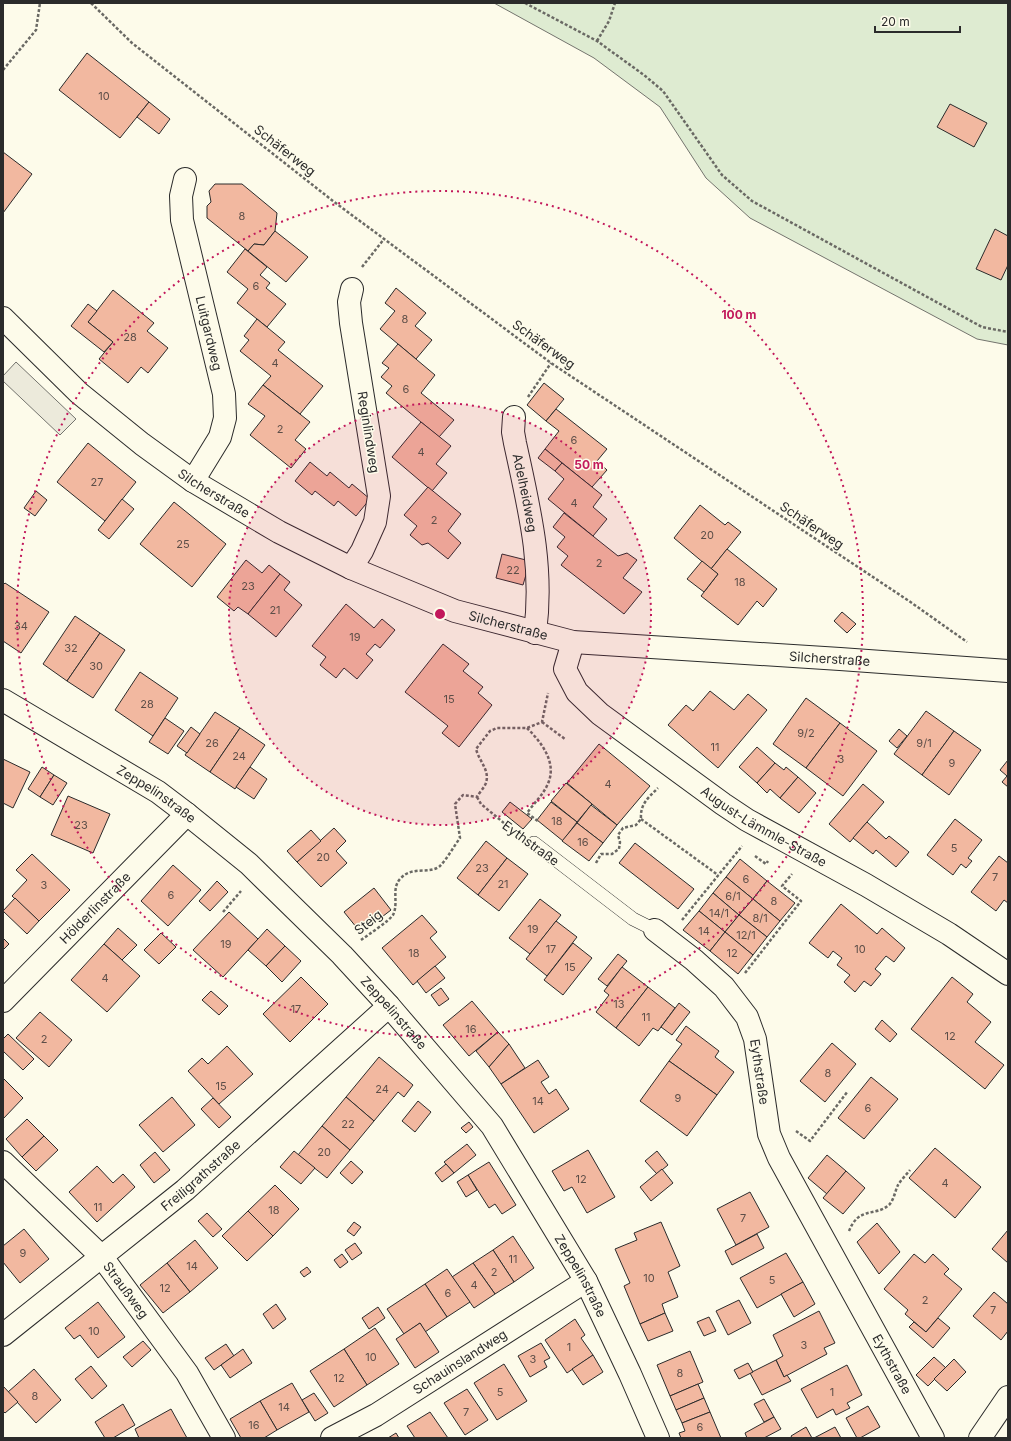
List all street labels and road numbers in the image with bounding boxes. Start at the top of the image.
street label: Schäferweg [251,121,319,179]
street label: Luitgardweg [193,294,226,372]
street label: Schäferweg [509,316,579,372]
street label: Reginlindweg [355,390,383,474]
street label: Adelheidweg [510,452,541,533]
street label: Silcherstraße [175,465,253,521]
street label: Schäferweg [777,498,847,552]
street label: Silcherstraße [467,607,550,643]
street label: Silcherstraße [789,648,871,669]
street label: Zeppelinstraße [114,761,199,826]
street label: August-Lämmle-Straße [698,783,830,870]
street label: Eythstraße [500,817,562,869]
street label: Hölderlinstraße [56,868,134,947]
street label: Steig [351,906,385,938]
street label: Zeppelinstraße [357,973,430,1052]
street label: Eythstraße [747,1038,773,1106]
street label: Freiligrathstraße [158,1136,243,1214]
street label: Zeppelinstraße [552,1231,610,1320]
street label: Straußweg [100,1258,152,1321]
street label: Schauinslandweg [410,1326,510,1397]
street label: Eythstraße [869,1331,915,1397]

